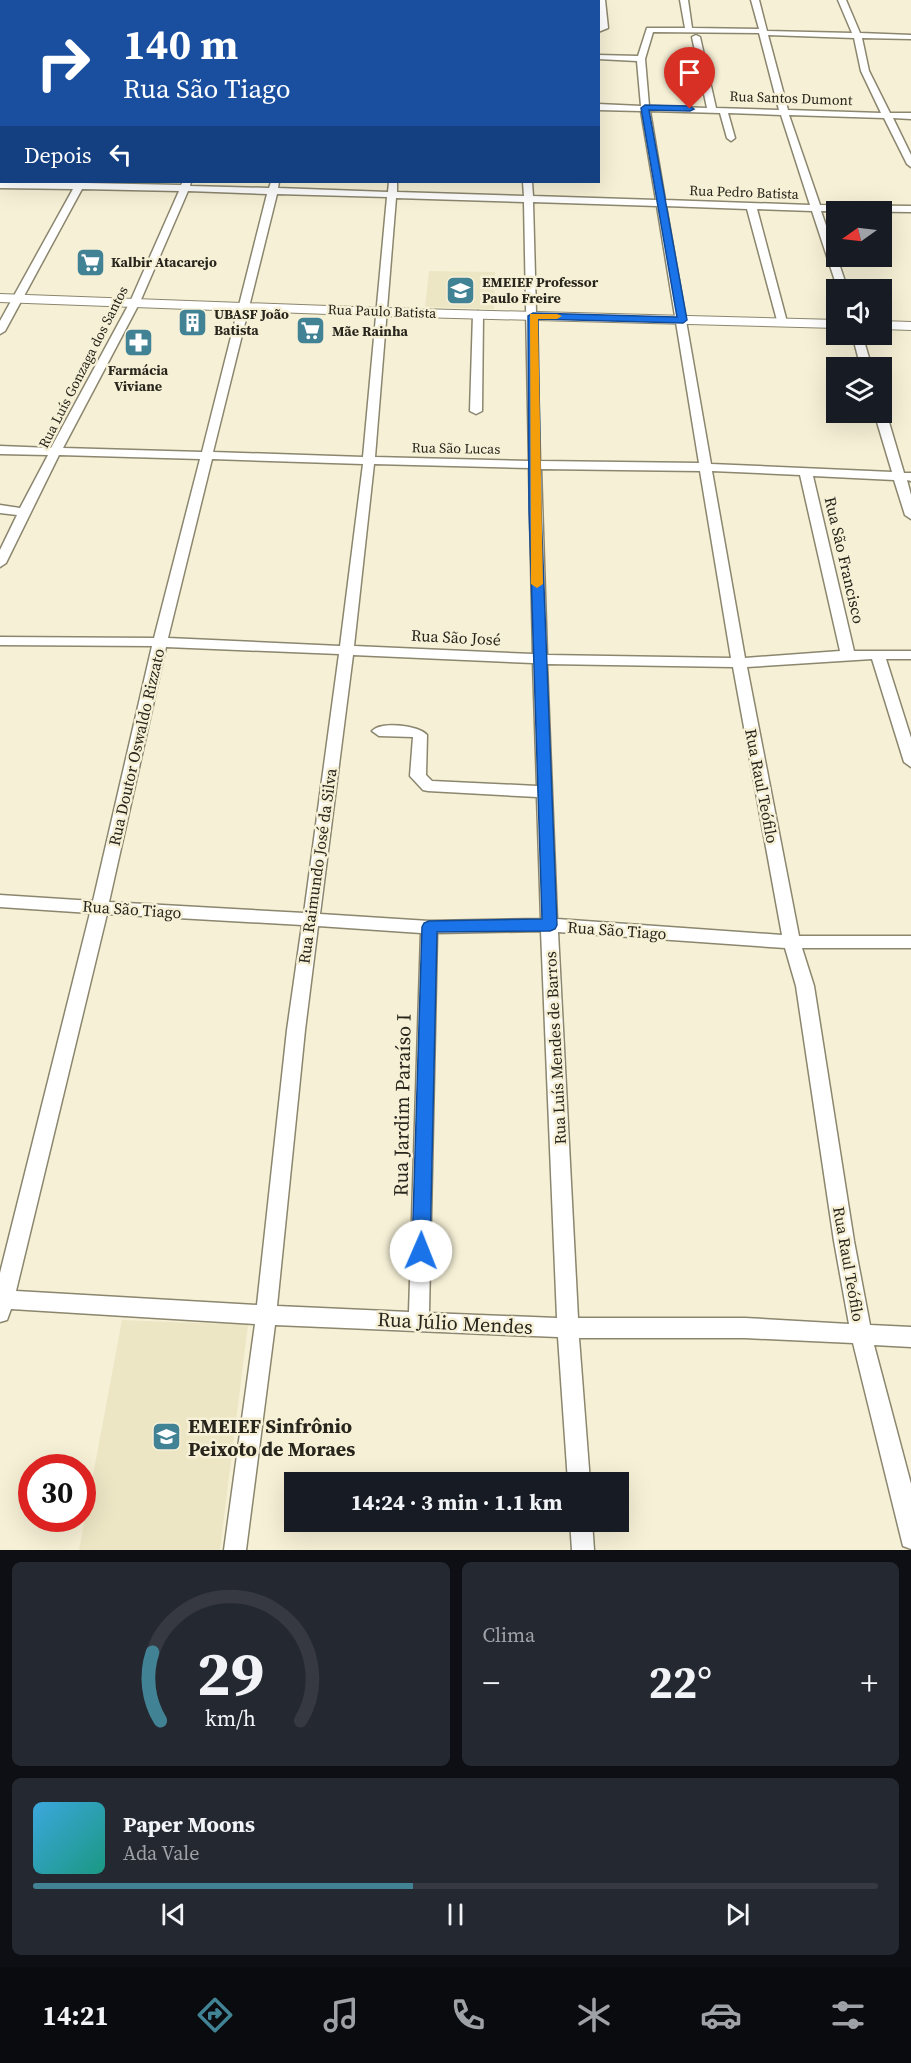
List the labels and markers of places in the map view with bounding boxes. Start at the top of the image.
pin [664,47,715,109]
supermarket icon: Kalbir Atacarejo [74,246,106,278]
place label: Kalbir Atacarejo [111,252,217,272]
place label: EMEIEF Professor Paulo Freire [482,272,599,308]
school or university icon: EMEIEF Professor Paulo Freire [445,274,477,306]
place label: UBASF João Batista [214,304,289,340]
building icon: UBASF João Batista [177,306,209,338]
supermarket icon: Mãe Rainha [295,315,327,347]
place label: Mãe Rainha [332,321,408,341]
pharmacy icon: Farmácia Viviane [122,327,154,359]
place label: Farmácia Viviane [108,360,169,396]
place label: EMEIEF Sinfrônio Peixoto de Moraes [188,1412,355,1463]
school or university icon: EMEIEF Sinfrônio Peixoto de Moraes [151,1421,183,1453]

